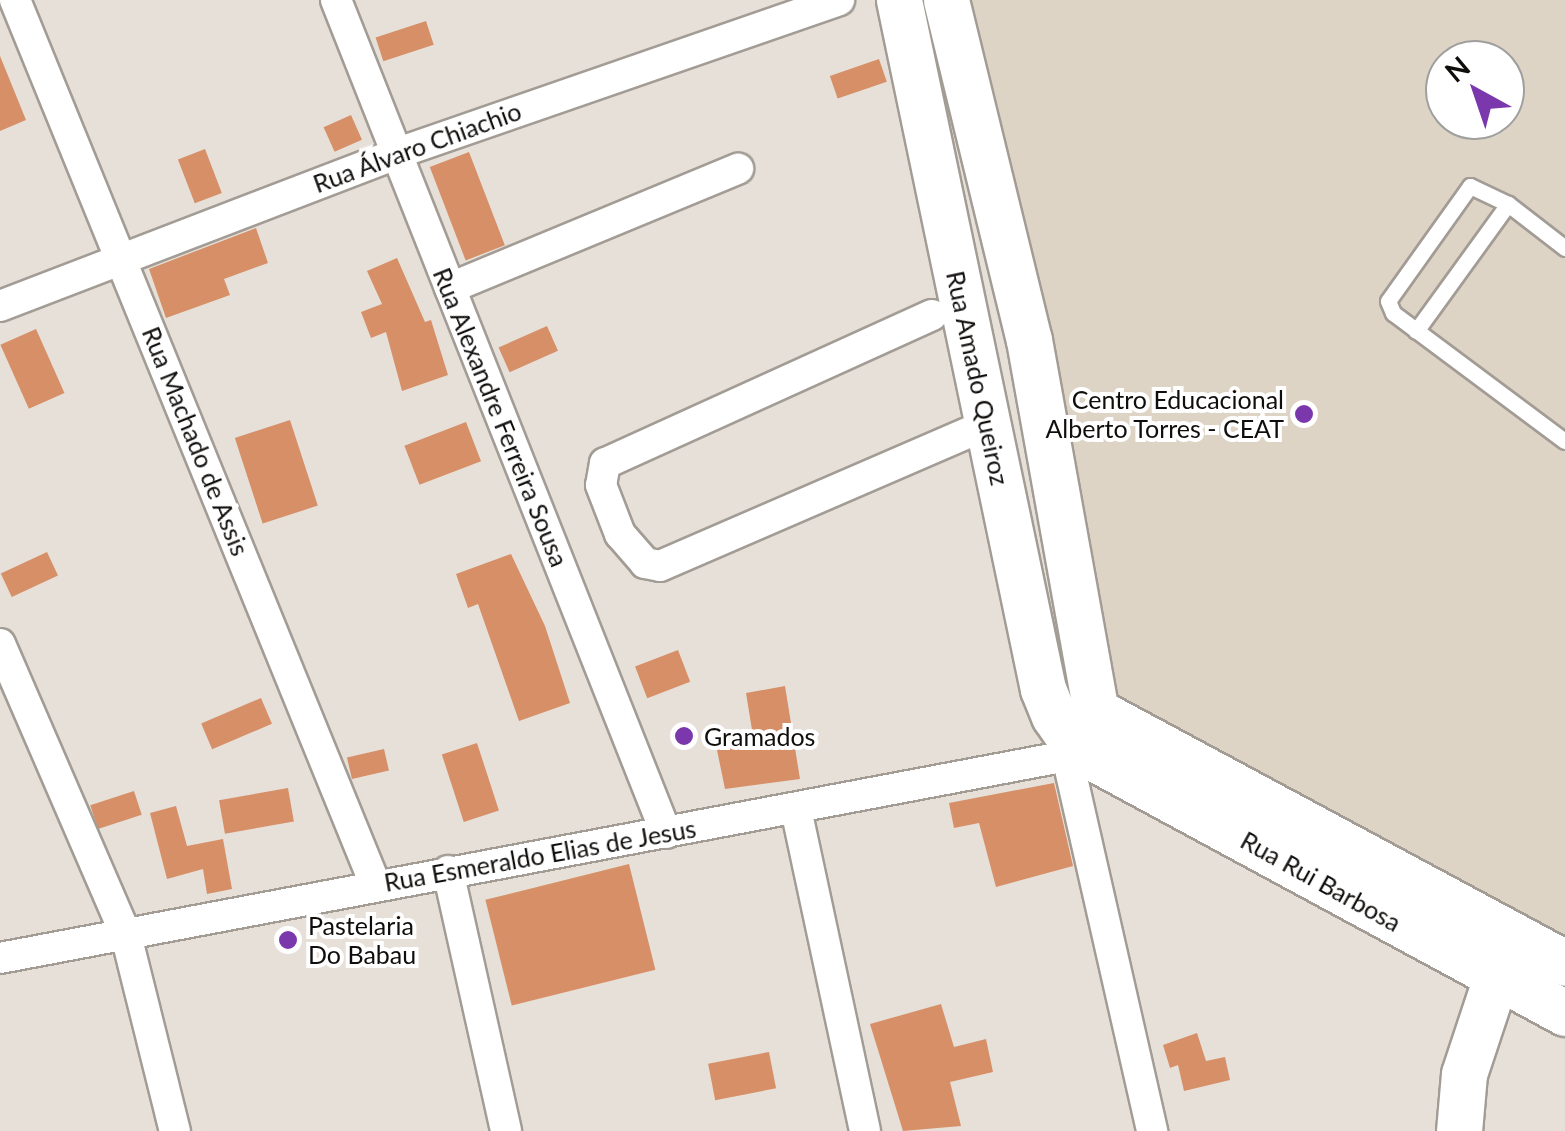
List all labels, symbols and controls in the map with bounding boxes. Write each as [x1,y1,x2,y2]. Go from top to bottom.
north arrow [1425,40,1525,140]
text: N [1438,49,1476,89]
street label: Rua Álvaro Chiachio [308,95,526,199]
street label: Rua Alexandre Ferreira Sousa [427,263,575,571]
street label: Rua Amado Queiroz [941,268,1015,488]
street label: Rua Machado de Assis [136,322,256,560]
place label: Centro Educacional Alberto Torres - CEAT [1045,385,1284,444]
marker: Centro Educacional Alberto Torres - CEAT [1293,403,1315,425]
place label: Gramados [704,721,815,751]
marker: Gramados [673,725,695,747]
street label: Rua Esmeraldo Elias de Jesus [381,813,699,897]
street label: Rua Rui Barbosa [1236,825,1406,937]
place label: Pastelaria Do Babau [308,911,416,970]
marker: Pastelaria Do Babau [277,929,299,951]

